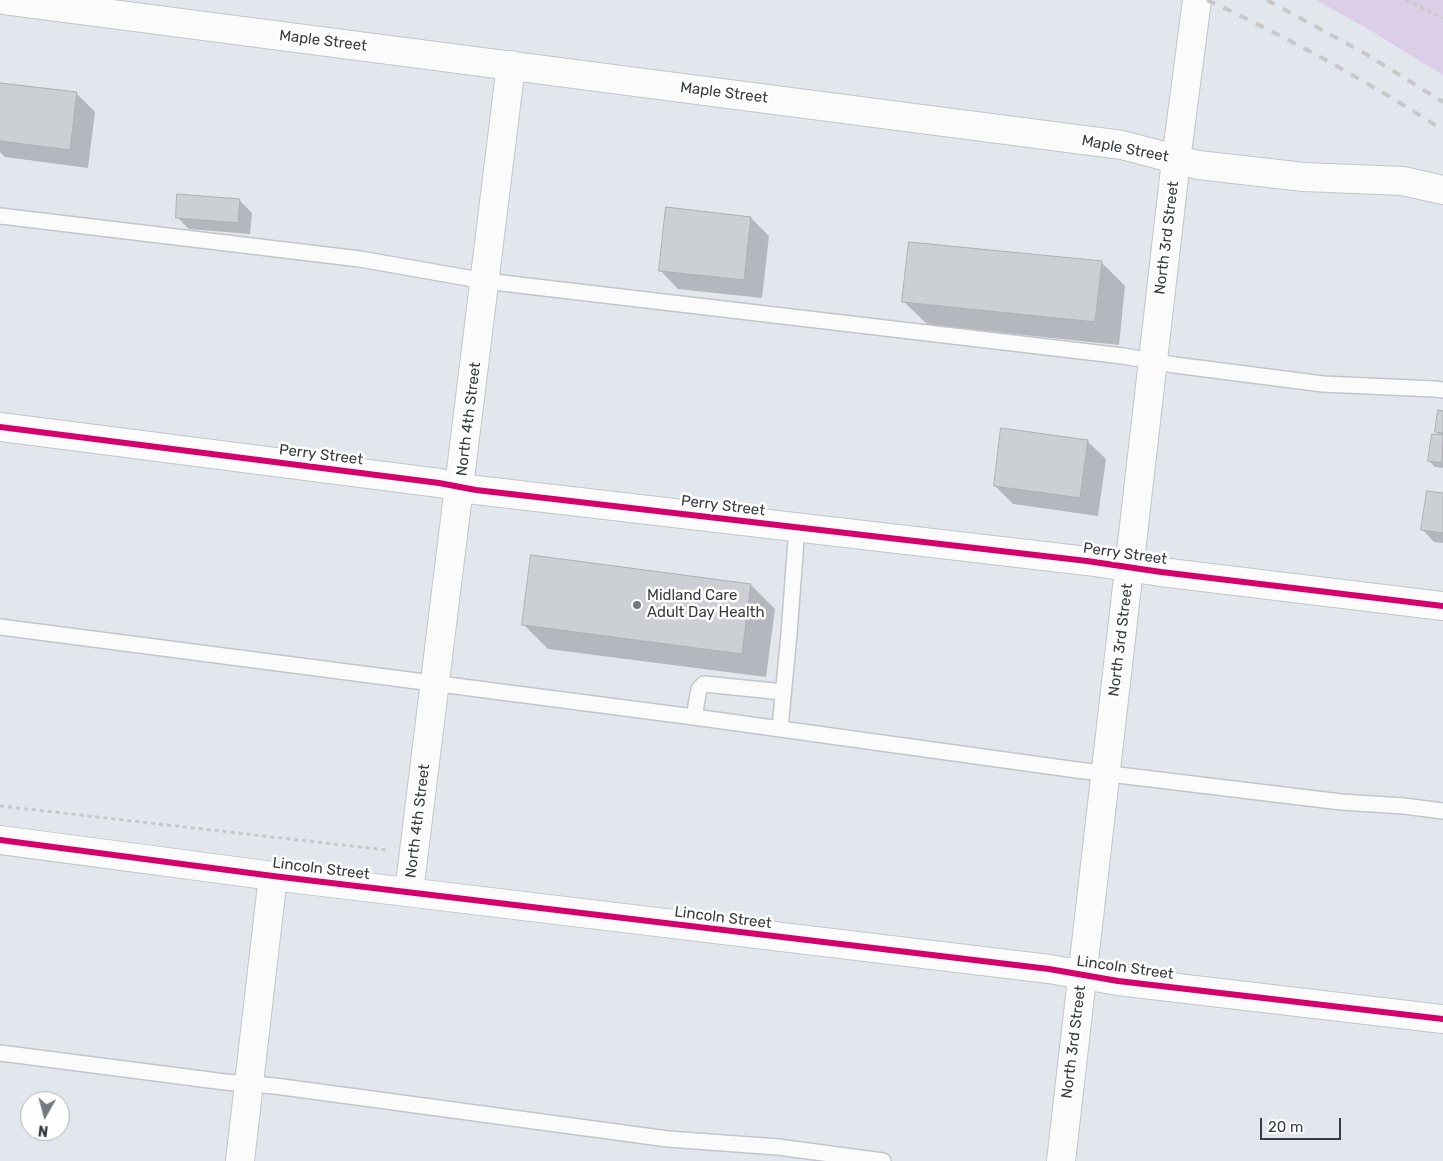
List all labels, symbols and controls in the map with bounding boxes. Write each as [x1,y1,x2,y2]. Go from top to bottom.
street label: Maple Street [278,27,368,55]
street label: Maple Street [679,79,769,107]
street label: Maple Street [1080,132,1170,166]
street label: North 3rd Street [1151,180,1183,296]
street label: North 4th Street [453,361,485,477]
street label: Perry Street [278,441,364,469]
street label: Perry Street [680,492,766,520]
street label: Perry Street [1082,539,1168,569]
street label: North 3rd Street [1105,582,1137,698]
place label: Midland Care Adult Day Health [647,587,765,622]
marker: Midland Care Adult Day Health [631,599,643,611]
street label: North 4th Street [402,763,434,879]
street label: Lincoln Street [271,854,371,884]
street label: Lincoln Street [673,903,773,933]
street label: Lincoln Street [1075,952,1175,984]
street label: North 3rd Street [1058,984,1090,1100]
north arrow [20,1091,70,1141]
scale bar [1263,1108,1344,1140]
text: 20 m [1268,1118,1303,1136]
text: N [37,1121,49,1139]

